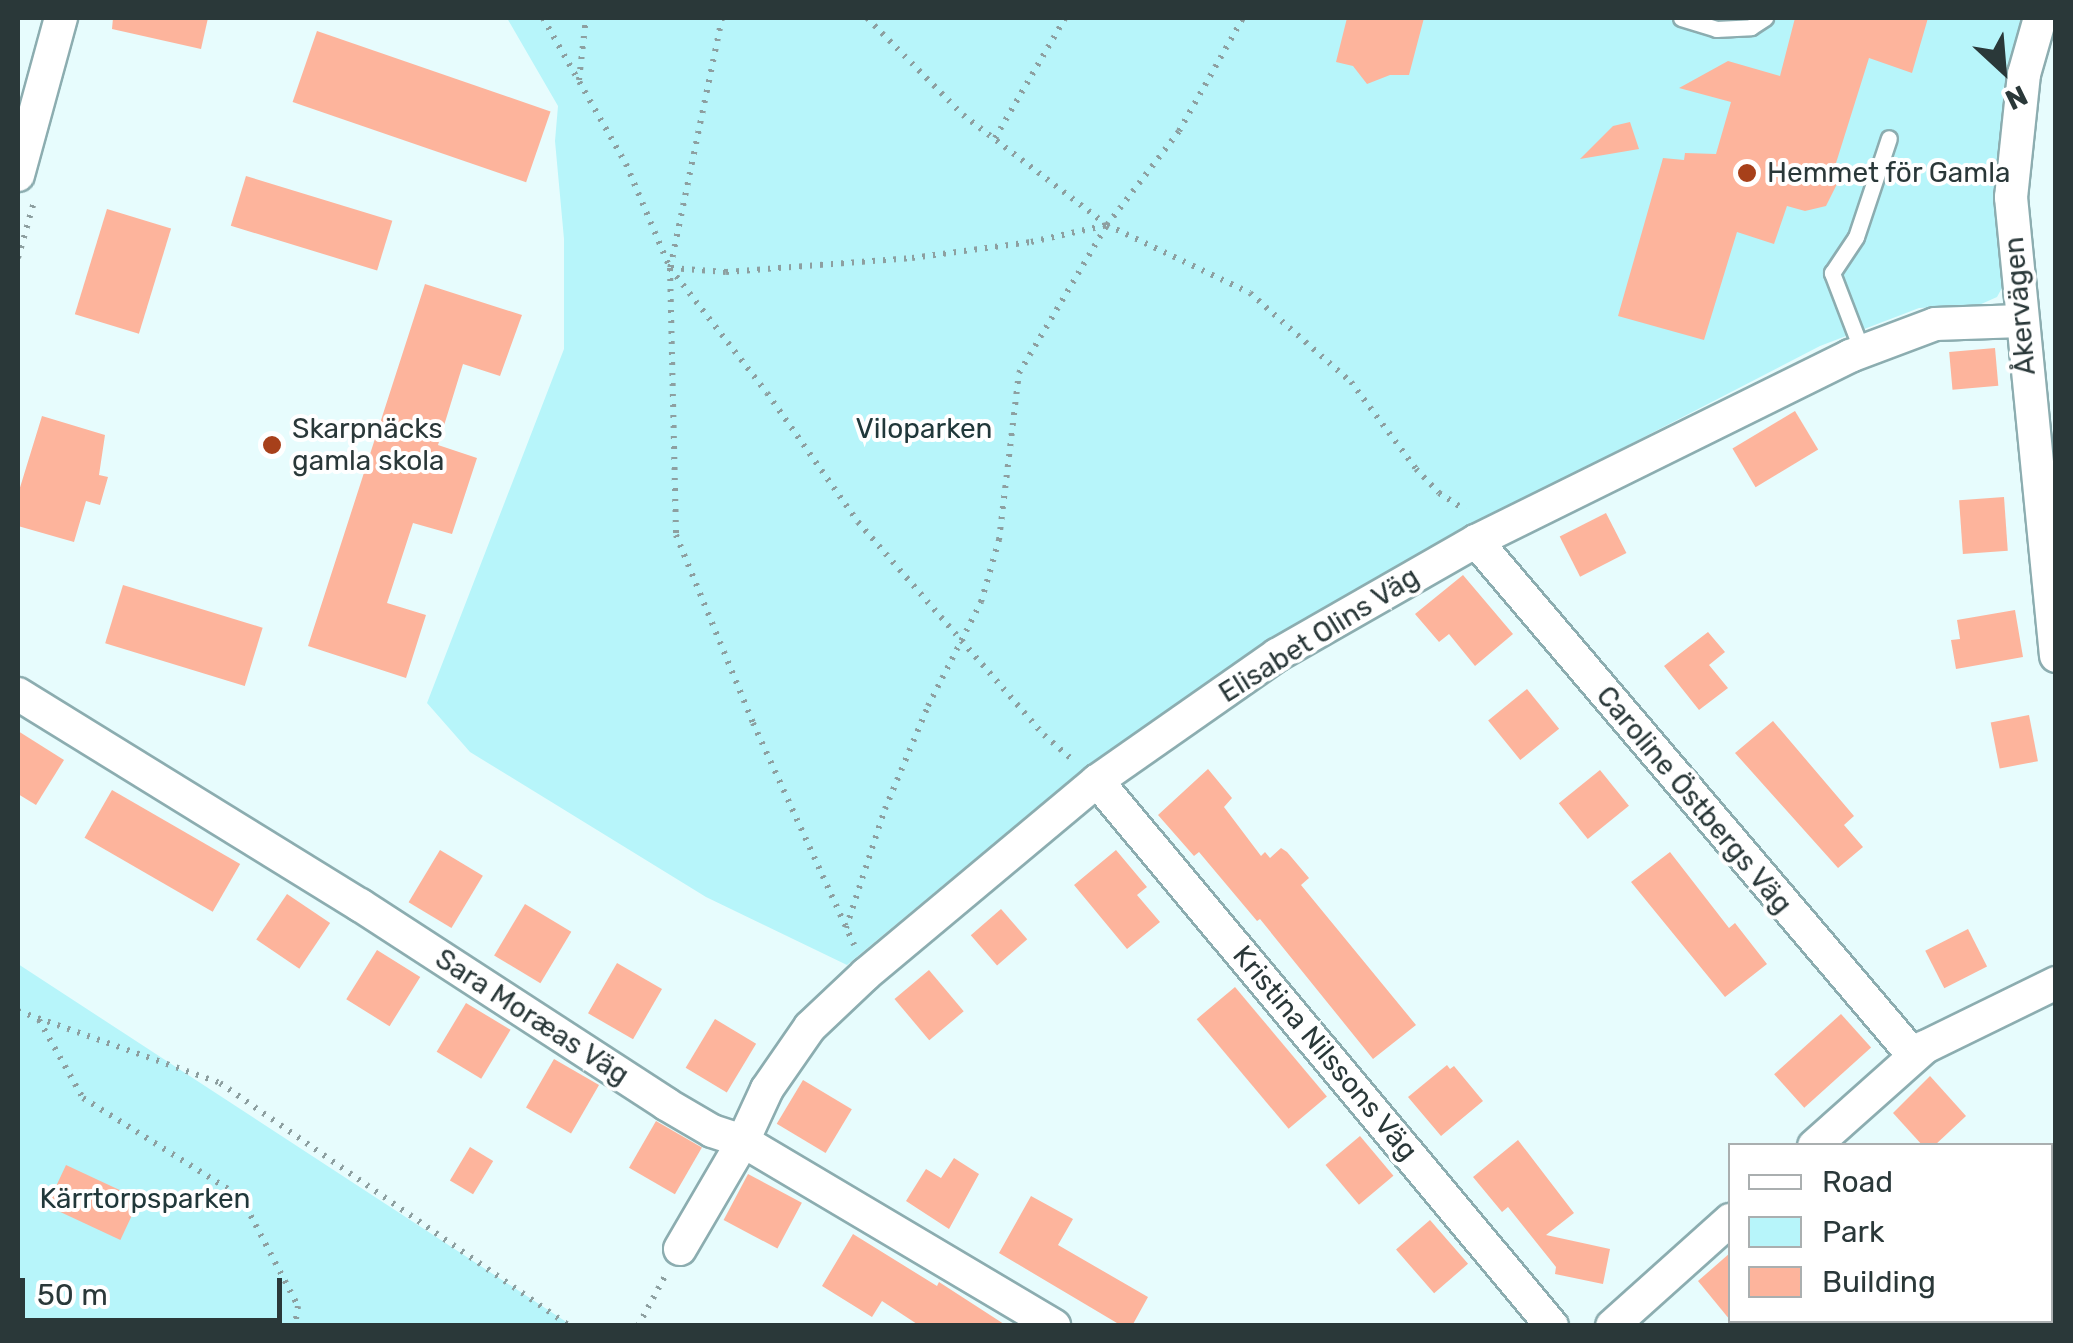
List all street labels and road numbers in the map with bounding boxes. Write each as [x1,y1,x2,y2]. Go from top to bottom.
street label: Åkervägen [1997,235,2043,377]
street label: Elisabet Olins Väg [1213,560,1425,710]
street label: Caroline Östbergs Väg [1589,679,1799,921]
street label: Kristina Nilssons Väg [1225,939,1425,1167]
street label: Sara Moræas Väg [429,942,635,1092]

